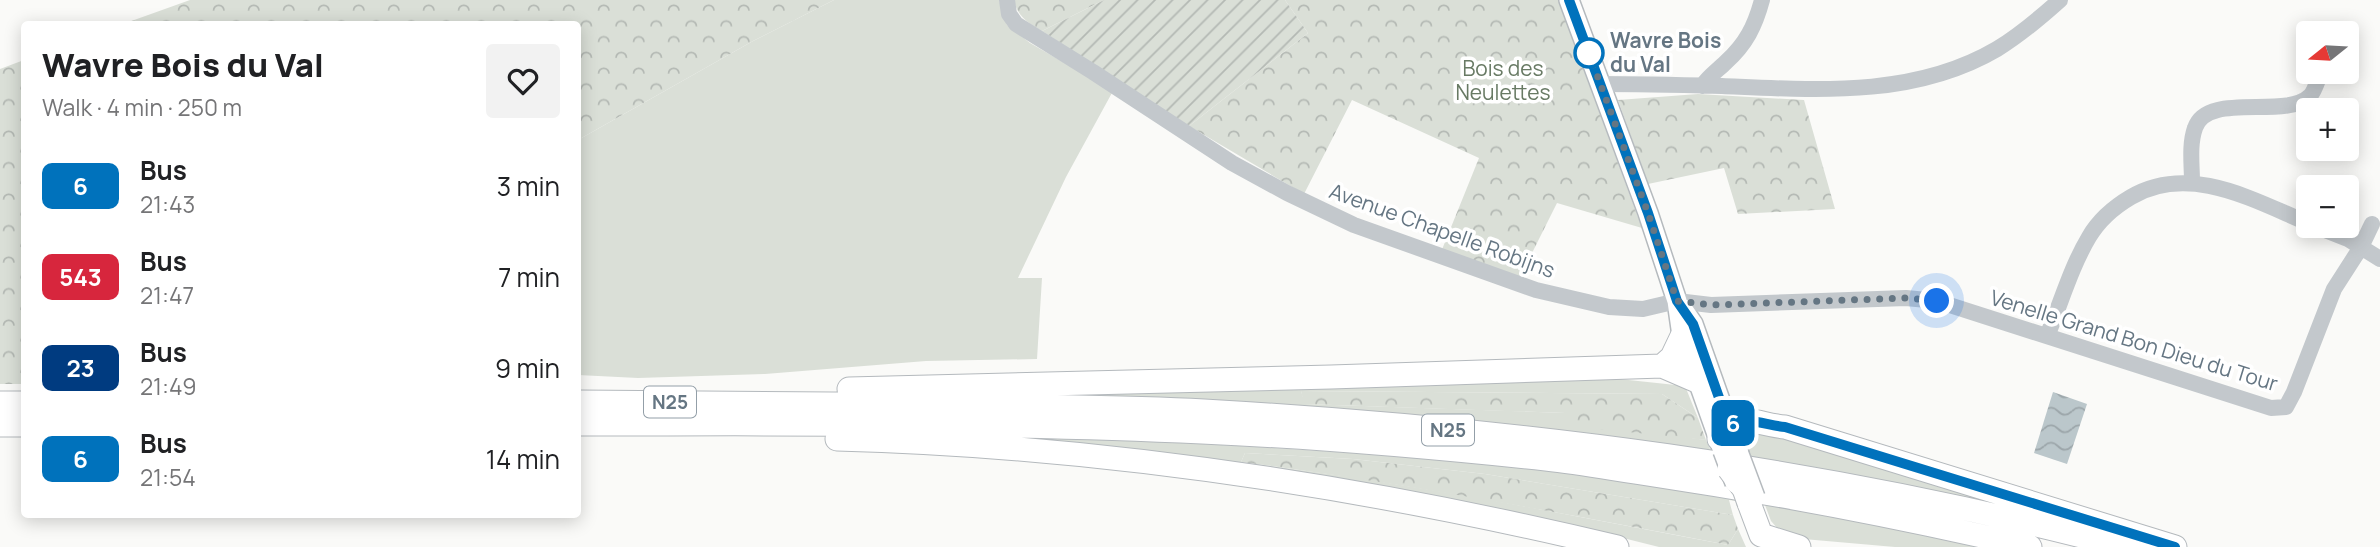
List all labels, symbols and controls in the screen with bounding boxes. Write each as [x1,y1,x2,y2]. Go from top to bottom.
north arrow [2296,21,2359,84]
map controls [2296,21,2359,238]
place label: Wavre Bois du Val [1610,26,1721,78]
marker: Wavre Bois du Val [1574,38,1604,68]
text: Wavre Bois du Val [42,42,324,87]
button: heart [486,44,560,118]
park label: Bois des Neulettes [1455,54,1551,106]
text: Walk · 4 min · 250 m [42,91,242,123]
button: + [2296,98,2359,161]
text: Bus [140,152,187,188]
text: 3 min [497,168,560,204]
text: 6 [73,169,88,202]
button: − [2296,175,2359,238]
street label: Avenue Chapelle Robijns [1326,176,1559,284]
text: 21:43 [140,188,195,220]
text: Bus [140,243,187,279]
text: 7 min [498,259,560,295]
text: 543 [59,260,102,293]
text: 21:47 [140,279,194,311]
your location [1919,283,1954,318]
street label: Venelle Grand Bon Dieu du Tour [1987,283,2282,397]
text: Bus [140,334,187,370]
text: 9 min [495,350,560,386]
text: 23 [66,351,95,384]
text: 21:49 [140,370,197,402]
road number: N25 [644,386,696,418]
line badge: 6 [1710,400,1756,446]
text: 6 [1726,406,1740,439]
road number: N25 [1422,414,1474,446]
text: Bus [140,425,187,461]
text: 14 min [486,441,560,477]
text: 6 [73,442,88,475]
text: 21:54 [140,461,196,493]

